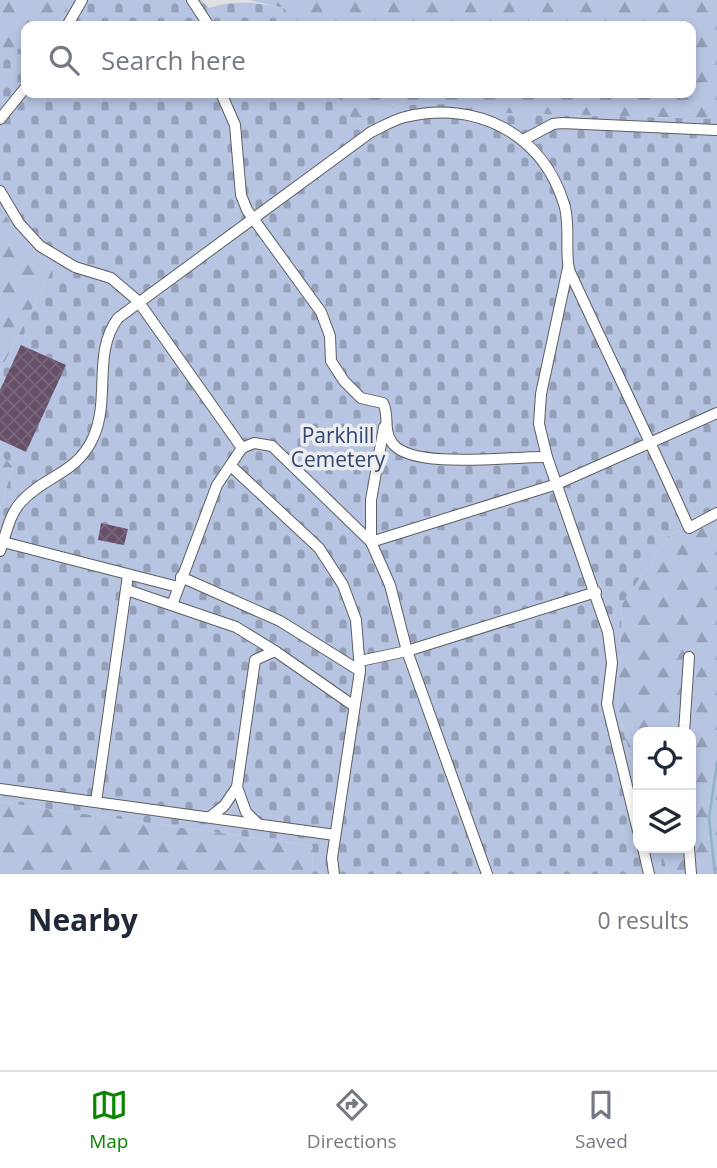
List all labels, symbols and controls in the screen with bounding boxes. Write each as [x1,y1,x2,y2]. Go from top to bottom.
search box [21,21,696,98]
icon: search [45,41,83,79]
text: Search here [101,42,246,78]
park label: Parkhill Cemetery [291,421,386,473]
map controls [633,727,696,853]
button: locate [633,727,696,790]
button: layers [633,790,696,853]
text: Nearby [28,899,138,940]
text: 0 results [598,904,689,936]
tab: Map [89,1086,128,1154]
tab: Directions [307,1086,397,1154]
tab: Saved [575,1086,628,1154]

